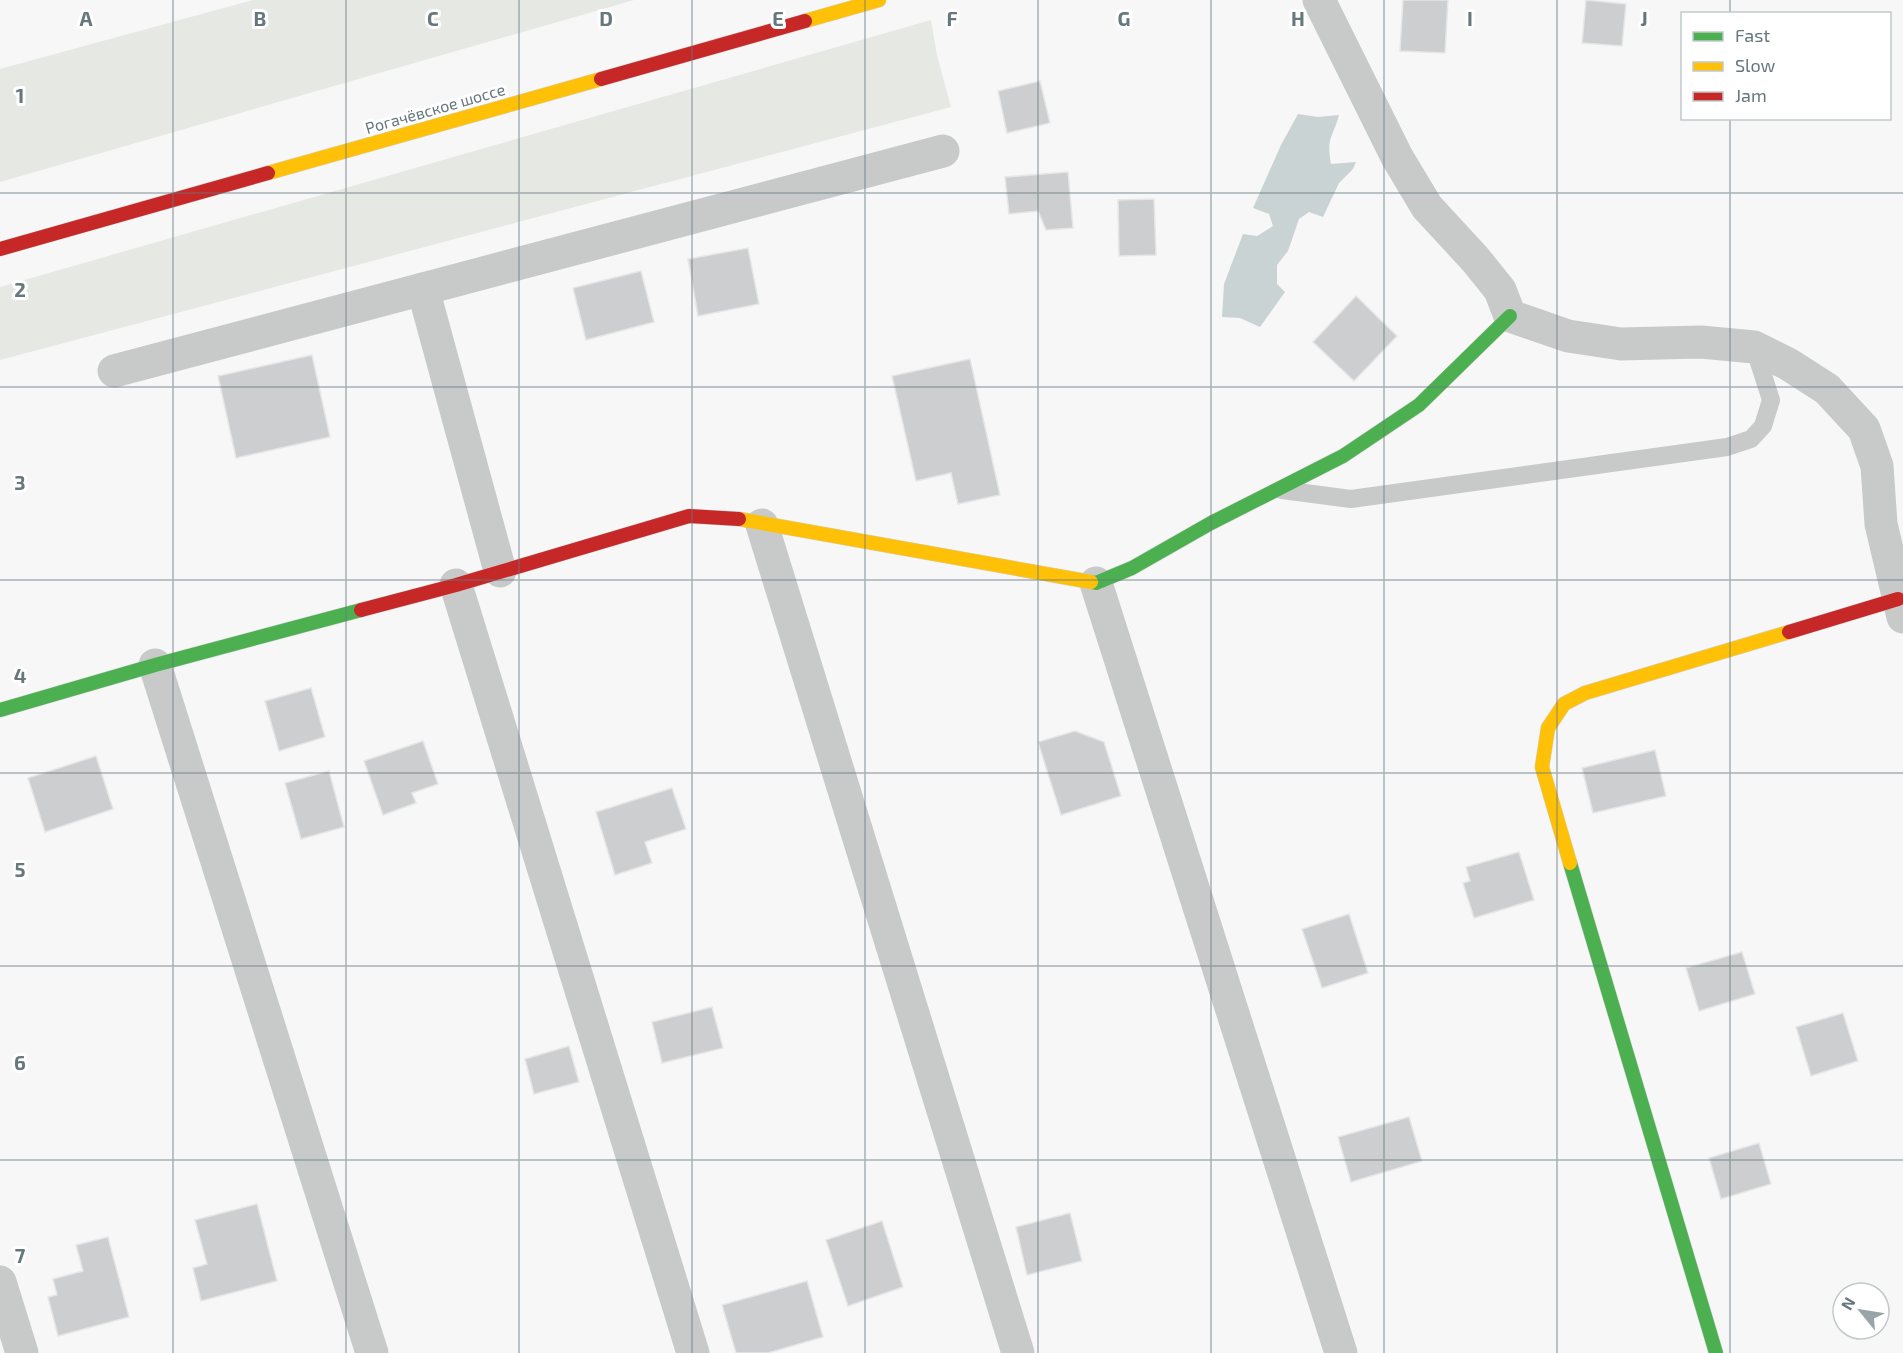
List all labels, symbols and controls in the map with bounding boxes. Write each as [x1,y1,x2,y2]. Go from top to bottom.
text: A [79,6,93,30]
text: B [254,6,266,30]
text: C [427,6,439,30]
text: D [599,6,613,30]
text: E [772,6,784,30]
text: F [946,6,958,30]
text: G [1118,6,1130,30]
text: H [1291,6,1305,30]
text: I [1467,6,1473,30]
text: J [1640,6,1648,30]
legend [1681,12,1891,120]
text: Fast [1735,24,1770,46]
text: Slow [1735,54,1776,76]
street label: Рогачёвское шоссе [363,79,507,137]
text: 1 [16,83,24,107]
text: Jam [1735,84,1767,106]
text: 2 [14,277,26,301]
text: 3 [14,470,26,494]
text: 4 [14,663,27,687]
text: 5 [14,857,26,881]
text: 6 [14,1050,26,1074]
text: 7 [15,1243,26,1267]
north arrow [1831,1281,1891,1341]
text: N [1836,1293,1859,1313]

